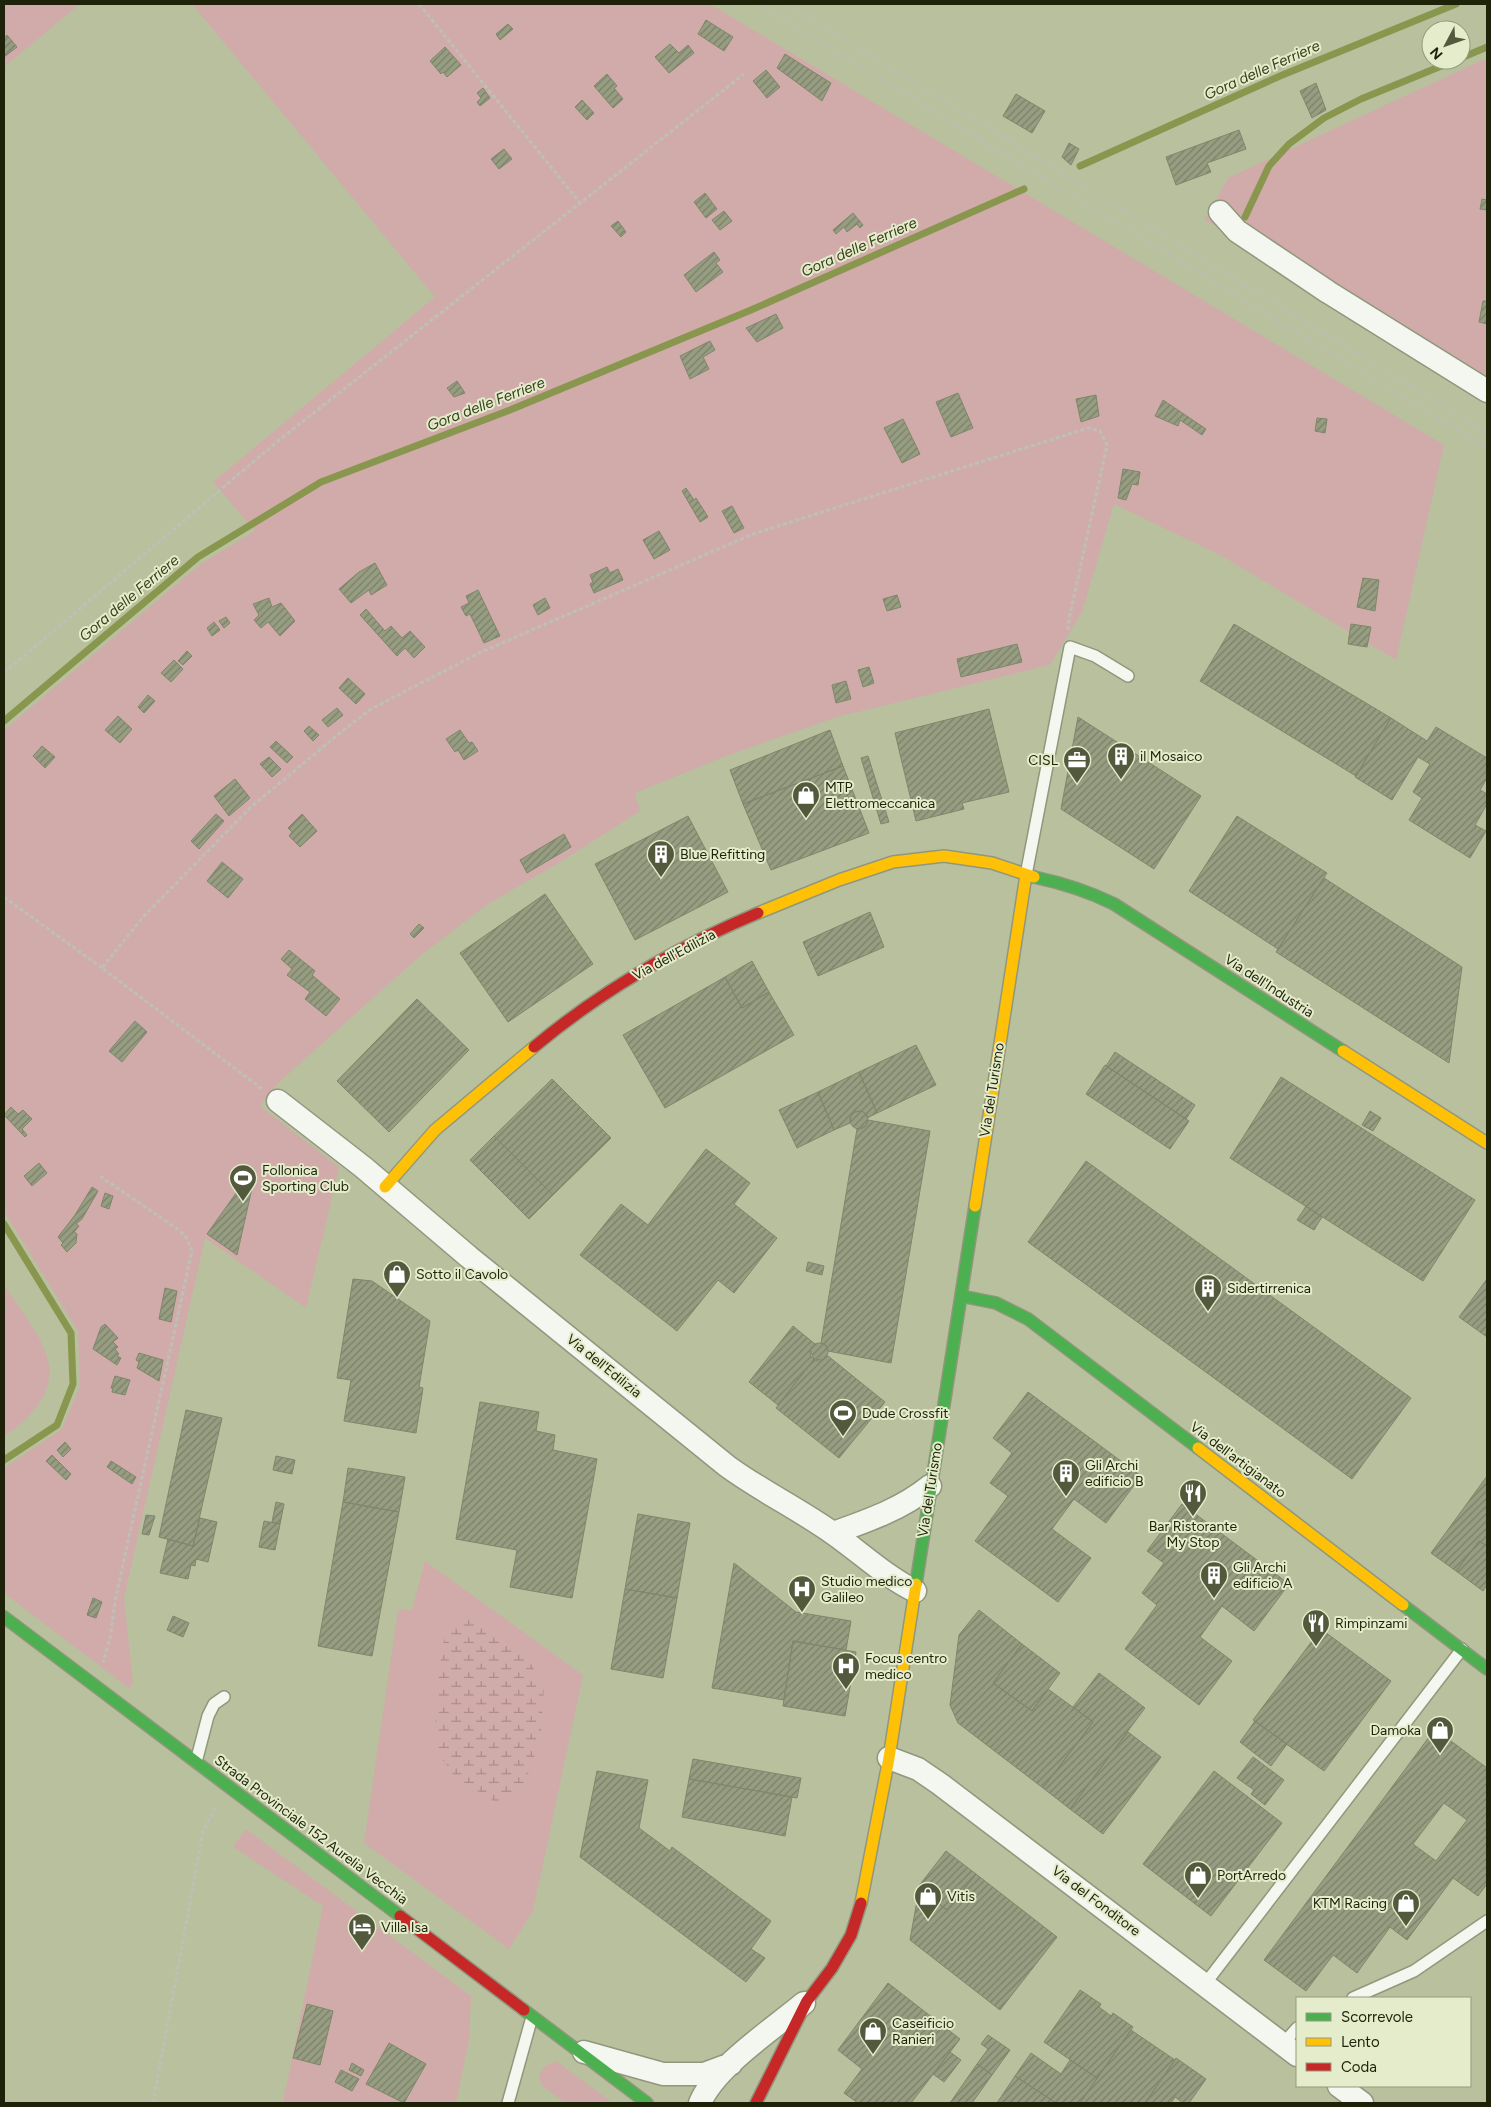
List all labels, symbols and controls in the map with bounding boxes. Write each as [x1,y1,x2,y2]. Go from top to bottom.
north arrow [1421,20,1471,70]
water label: Gora delle Ferriere [1201,36,1323,104]
text: N [1427,44,1447,63]
water label: Gora delle Ferriere [798,213,920,281]
water label: Gora delle Ferriere [425,373,547,435]
water label: Gora delle Ferriere [75,551,183,645]
building icon: il Mosaico [1106,741,1136,780]
office icon: CISL [1062,745,1092,784]
place label: il Mosaico [1140,748,1202,765]
place label: CISL [1028,752,1059,769]
place label: MTP Elettromeccanica [825,779,935,812]
shop icon: MTP Elettromeccanica [791,780,821,819]
building icon: Blue Refitting [646,839,676,878]
place label: Blue Refitting [680,846,765,863]
street label: Via dell'Edilizia [630,926,718,984]
street label: Via dell'Industria [1221,951,1317,1021]
street label: Via del Turismo [976,1042,1008,1138]
place label: Follonica Sporting Club [262,1162,349,1195]
sports icon: Follonica Sporting Club [228,1163,258,1202]
shop icon: Sotto il Cavolo [382,1259,412,1298]
place label: Sotto il Cavolo [416,1266,508,1283]
building icon: Sidertirrenica [1193,1273,1223,1312]
place label: Sidertirrenica [1227,1280,1311,1297]
street label: Via dell'Edilizia [563,1331,645,1401]
sports icon: Dude Crossfit [828,1398,858,1437]
place label: Dude Crossfit [862,1405,948,1422]
street label: Via dell'artigianato [1187,1418,1289,1502]
street label: Via del Turismo [914,1442,946,1538]
place label: Gli Archi edificio B [1085,1457,1143,1490]
building icon: Gli Archi edificio B [1051,1458,1081,1497]
restaurant icon: Bar Ristorante My Stop [1178,1478,1208,1517]
place label: Bar Ristorante My Stop [1149,1518,1238,1551]
place label: Gli Archi edificio A [1233,1559,1293,1592]
building icon: Gli Archi edificio A [1199,1560,1229,1599]
place label: Studio medico Galileo [821,1573,912,1606]
hospital icon: Studio medico Galileo [787,1574,817,1613]
restaurant icon: Rimpinzami [1301,1608,1331,1647]
place label: Rimpinzami [1335,1615,1407,1632]
place label: Focus centro medico [865,1650,947,1683]
hospital icon: Focus centro medico [831,1651,861,1690]
shop icon: Damoka [1425,1715,1455,1754]
place label: Damoka [1370,1722,1421,1739]
street label: Strada Provinciale 152 Aurelia Vecchia [211,1752,411,1908]
shop icon: PortArredo [1183,1860,1213,1899]
street label: Via del Fonditore [1048,1862,1144,1940]
place label: PortArredo [1217,1867,1286,1884]
shop icon: Vitis [913,1881,943,1920]
place label: Vitis [947,1888,975,1905]
shop icon: KTM Racing [1391,1888,1421,1927]
place label: KTM Racing [1313,1895,1387,1912]
hotel icon: Villa Isa [347,1912,377,1951]
place label: Villa Isa [381,1919,428,1936]
legend [1296,1997,1471,2087]
text: Scorrevole [1341,2008,1413,2026]
place label: Caseificio Ranieri [892,2015,954,2048]
shop icon: Caseificio Ranieri [858,2016,888,2055]
text: Lento [1341,2033,1380,2051]
text: Coda [1341,2058,1377,2076]

